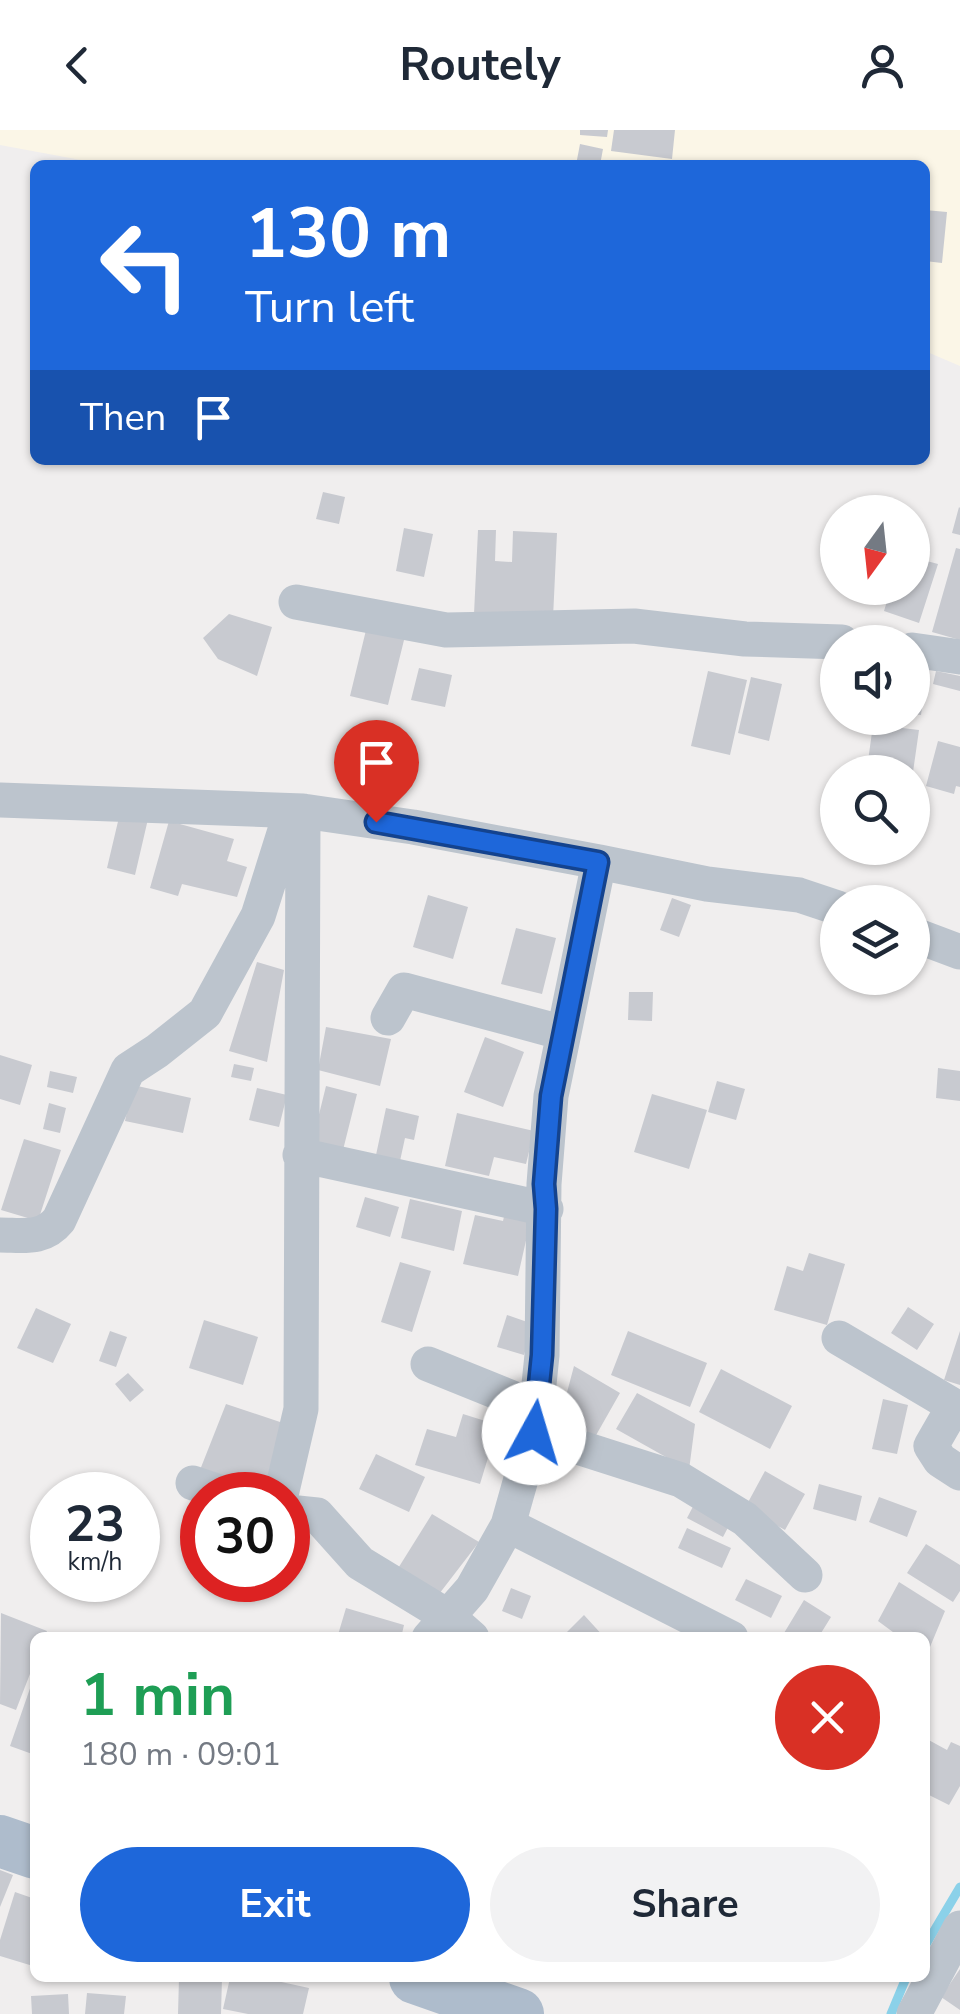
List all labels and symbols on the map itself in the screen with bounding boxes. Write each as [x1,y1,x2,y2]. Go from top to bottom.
north arrow [820,495,930,605]
pin [334,720,419,823]
position arrow [482,1381,586,1485]
speed limit sign: 30 [180,1472,310,1602]

